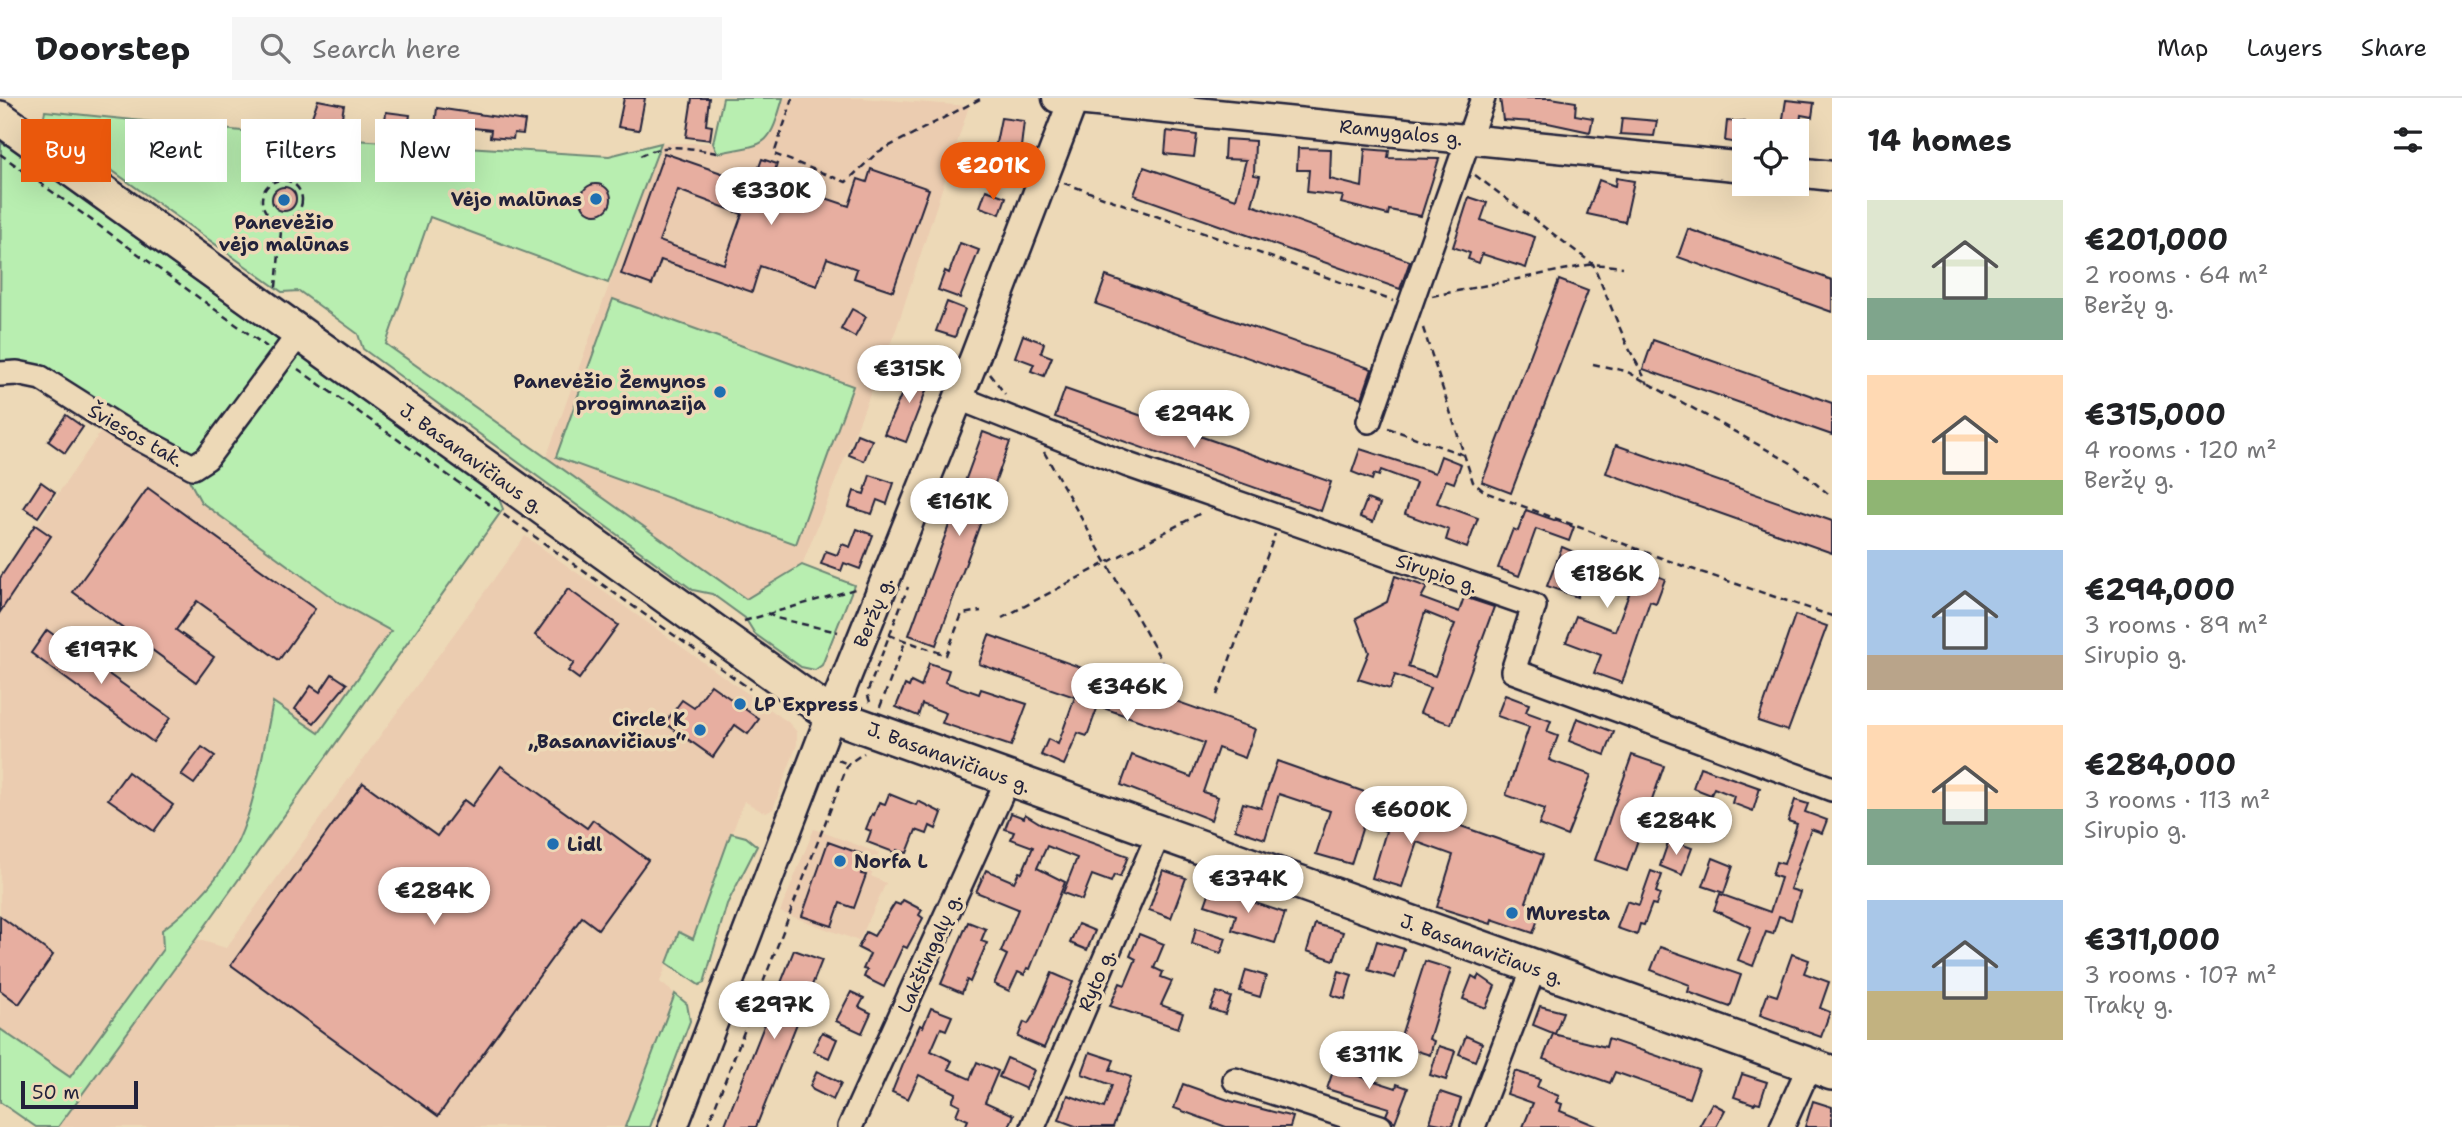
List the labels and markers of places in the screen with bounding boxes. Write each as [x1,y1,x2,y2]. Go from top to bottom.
pin: €201K [944,142,1042,202]
pin: €330K [722,167,820,227]
place label: Vėjo malūnas [451,187,582,212]
marker: Vėjo malūnas [588,191,604,207]
marker: Panevėžio vėjo malūnas [276,192,292,208]
place label: Panevėžio vėjo malūnas [219,210,349,257]
pin: €315K [860,345,958,405]
place label: Panevėžio Žemynos progimnazija [513,369,706,416]
marker: Panevėžio Žemynos progimnazija [712,384,728,400]
pin: €294K [1145,390,1243,450]
pin: €161K [910,478,1008,538]
pin: €186K [1558,550,1656,610]
pin: €197K [52,626,150,686]
pin: €346K [1078,664,1176,723]
place label: LP Express [754,692,858,717]
marker: LP Express [732,696,748,712]
place label: Circle K „Basanavičiaus“ [528,707,687,754]
marker: Circle K „Basanavičiaus“ [692,722,708,738]
pin: €600K [1362,786,1460,846]
pin: €284K [1627,798,1725,857]
place label: Lidl [567,832,603,857]
marker: Lidl [545,836,561,852]
place label: Norfa L [854,849,928,874]
marker: Norfa L [832,853,848,869]
pin: €374K [1199,856,1297,915]
pin: €284K [385,868,483,927]
place label: Muresta [1526,901,1610,926]
marker: Muresta [1504,905,1520,921]
pin: €297K [725,982,823,1041]
pin: €311K [1320,1032,1418,1091]

